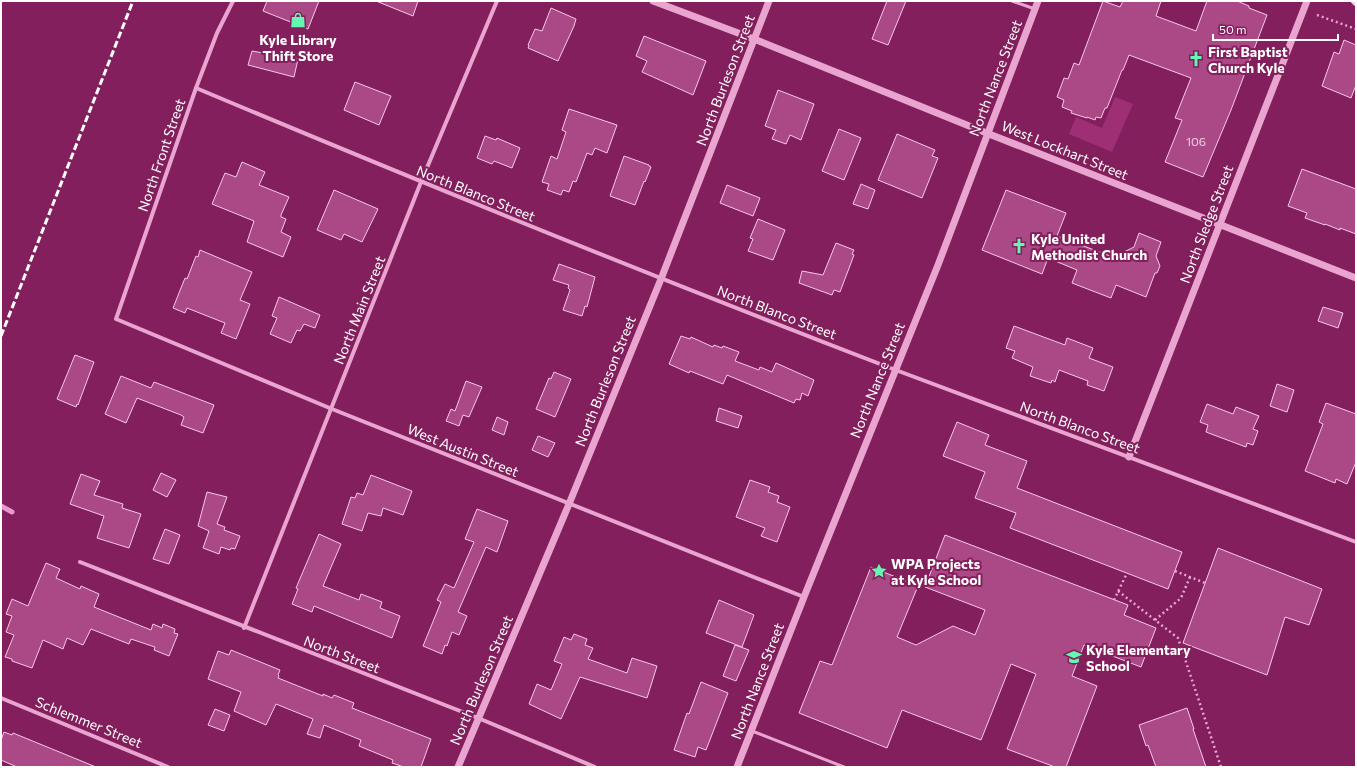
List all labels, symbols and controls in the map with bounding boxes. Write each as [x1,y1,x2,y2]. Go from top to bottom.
shop icon: Kyle Library Thift Store [289,11,307,29]
street label: North Burleson Street [692,12,758,148]
scale bar [1213,16,1338,42]
street label: North Nance Street [965,17,1025,139]
text: 50 m [1219,22,1247,36]
place label: Kyle Library Thift Store [259,31,337,64]
place label: First Baptist Church Kyle [1208,43,1288,76]
church icon: First Baptist Church Kyle [1187,50,1205,68]
street label: North Front Street [134,96,188,214]
street label: West Lockhart Street [999,117,1131,183]
house number: 106 [1186,134,1206,148]
street label: North Blanco Street [414,161,538,225]
street label: North Sledge Street [1176,162,1236,286]
place label: Kyle United Methodist Church [1031,230,1147,263]
church icon: Kyle United Methodist Church [1010,237,1028,255]
street label: North Main Street [330,253,389,367]
street label: North Blanco Street [715,281,839,343]
street label: North Burleson Street [571,313,639,449]
street label: North Nance Street [846,319,908,440]
street label: North Blanco Street [1018,397,1143,457]
street label: West Austin Street [405,420,521,480]
place label: WPA Projects at Kyle School [891,555,981,588]
place icon: WPA Projects at Kyle School [870,562,888,580]
street label: North Burleson Street [446,612,516,747]
street label: North Nance Street [727,620,787,742]
street label: North Street [301,632,383,676]
place label: Kyle Elementary School [1086,641,1191,674]
school or university icon: Kyle Elementary School [1065,648,1083,666]
street label: Schlemmer Street [33,693,145,751]

